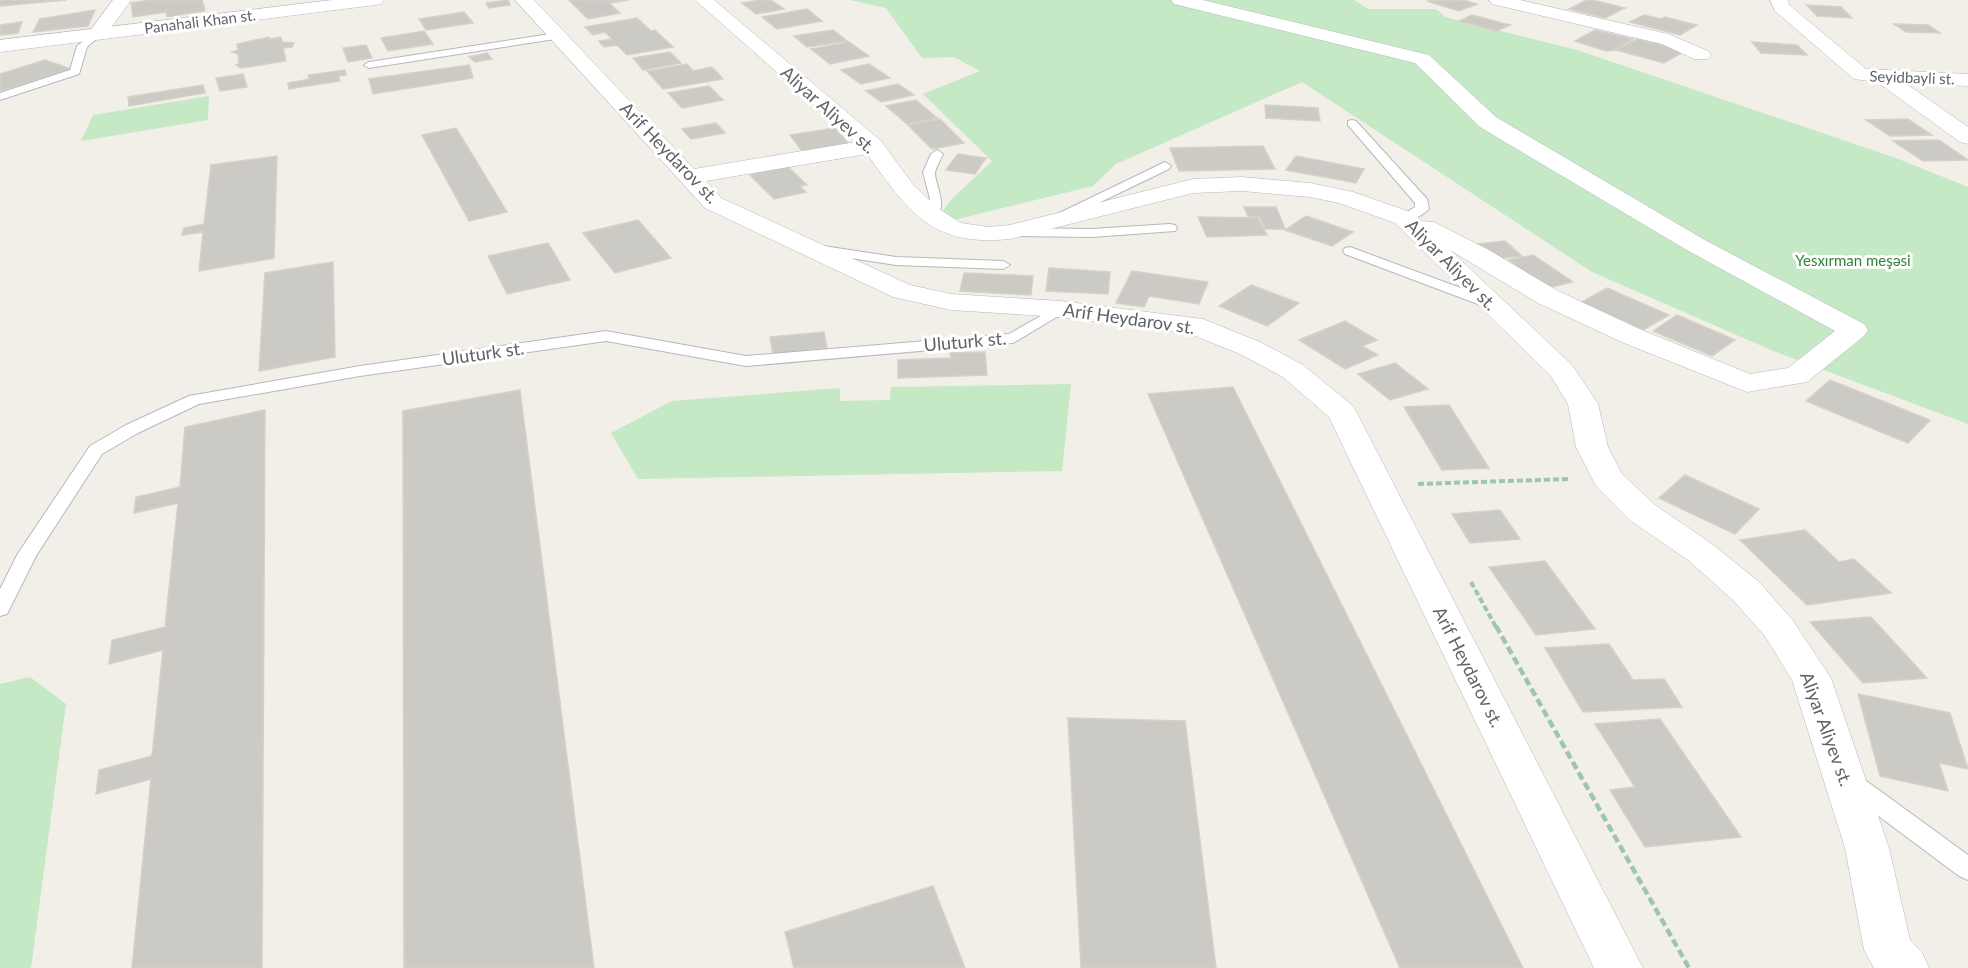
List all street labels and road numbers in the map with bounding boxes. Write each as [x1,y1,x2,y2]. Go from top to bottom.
street label: Panahali Khan st. [143,5,257,37]
street label: Aliyar Aliyev st. [777,61,881,158]
street label: Seyidbayli st. [1869,67,1955,87]
street label: Arif Heydarov st. [616,97,724,208]
street label: Aliyar Aliyev st. [1402,214,1502,314]
street label: Arif Heydarov st. [1062,298,1196,338]
street label: Uluturk st. [923,326,1007,356]
street label: Uluturk st. [440,336,525,370]
street label: Arif Heydarov st. [1429,603,1509,731]
street label: Aliyar Aliyev st. [1796,669,1858,789]

